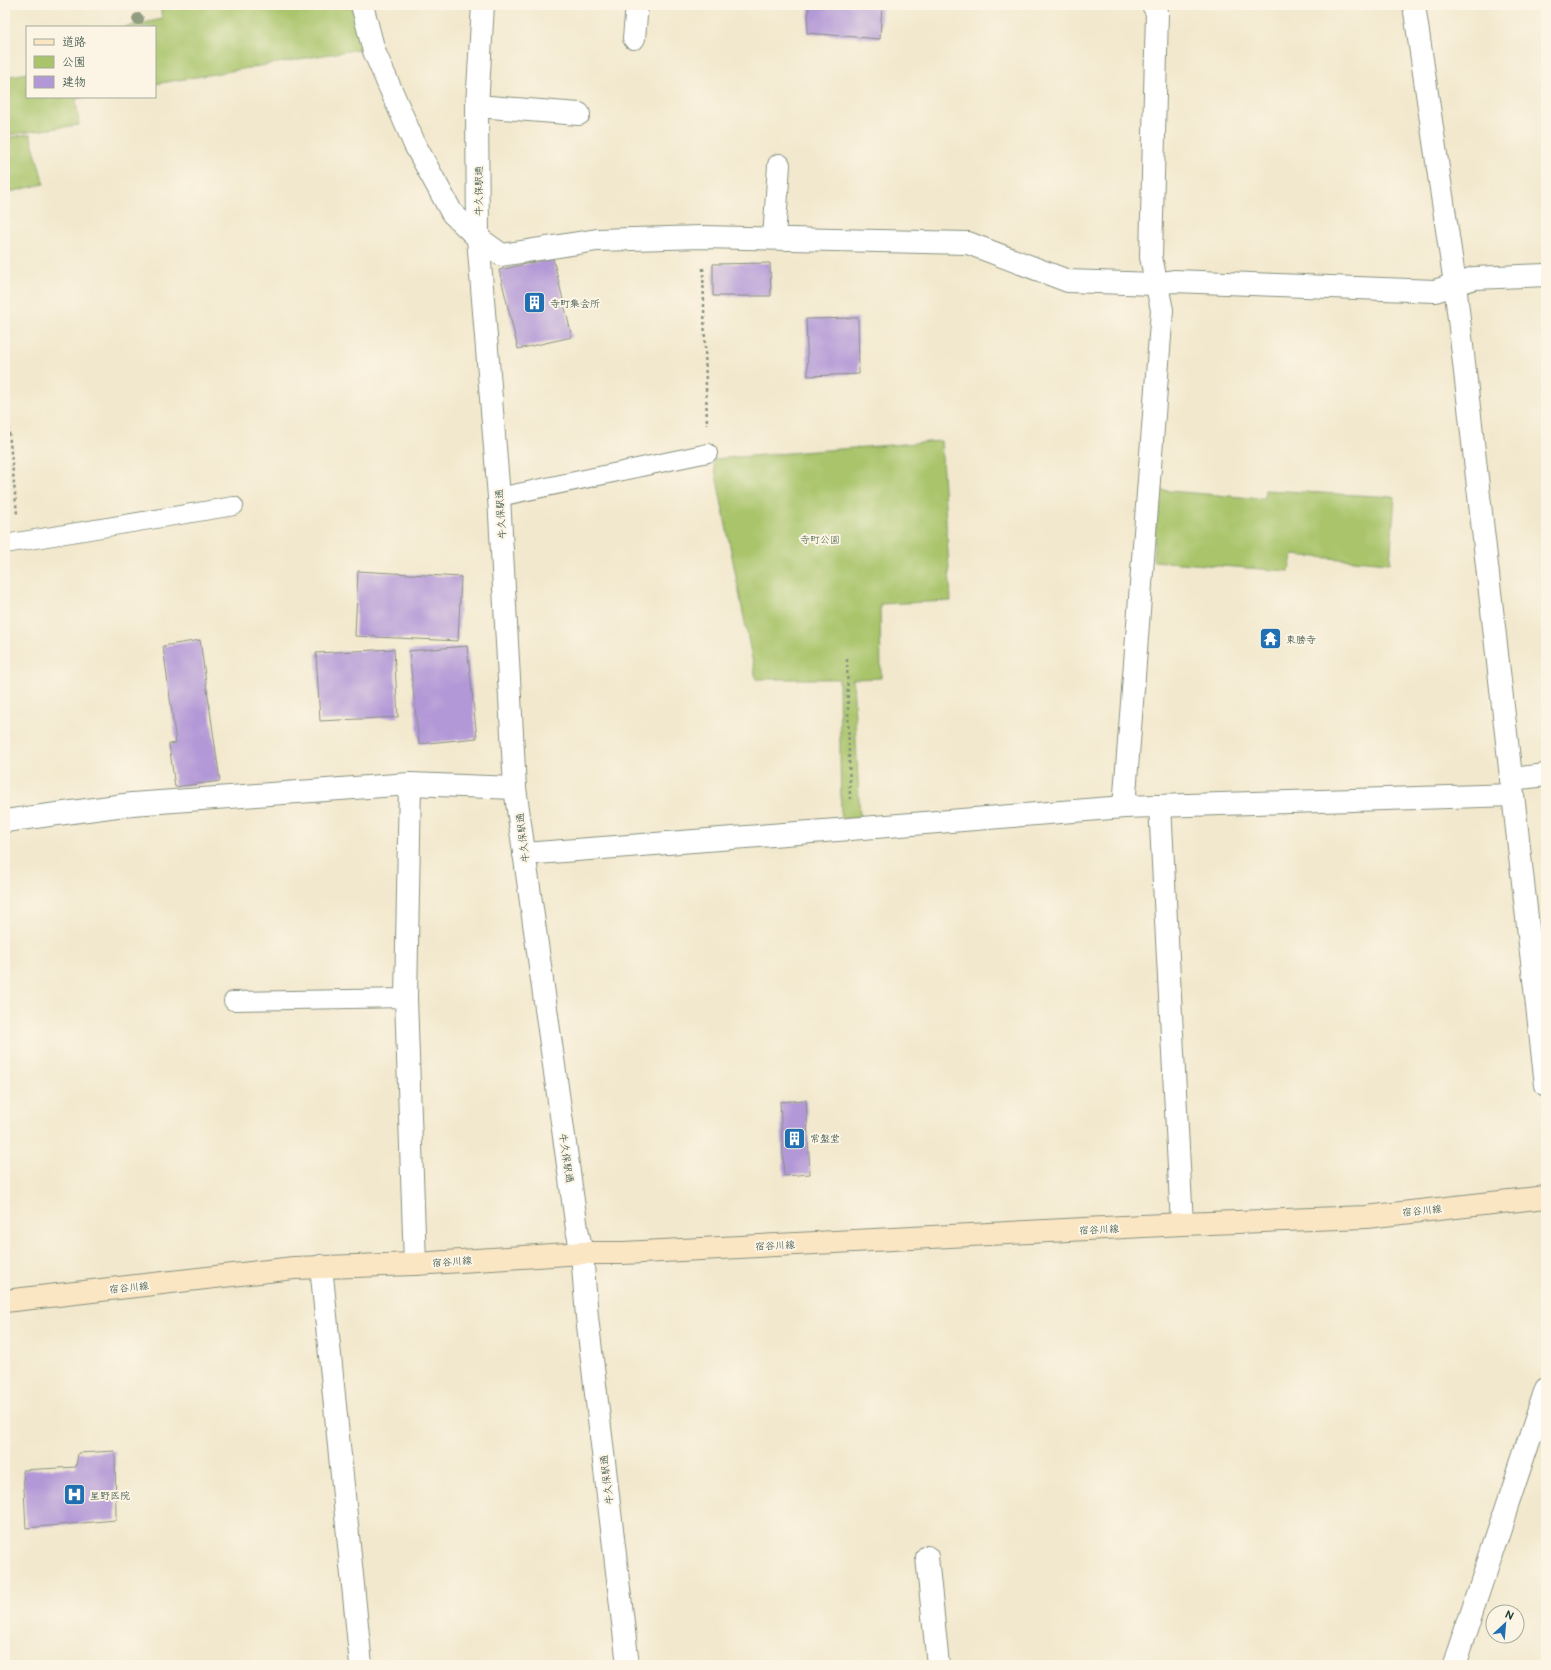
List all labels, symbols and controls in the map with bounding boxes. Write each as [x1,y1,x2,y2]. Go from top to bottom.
legend [26,26,156,98]
text: 道路 [62,35,86,50]
text: 公園 [62,55,86,70]
text: 建物 [62,75,86,90]
street label: 牛久保駅通 [473,166,485,216]
building icon: 寺町集会所 [522,290,548,316]
place label: 寺町集会所 [550,298,600,310]
street label: 牛久保駅通 [493,489,509,539]
park label: 寺町公園 [800,534,840,546]
temple icon: 東勝寺 [1258,626,1284,652]
place label: 東勝寺 [1286,634,1316,646]
street label: 牛久保駅通 [514,812,532,863]
building icon: 常盤堂 [782,1125,808,1151]
street label: 牛久保駅通 [557,1133,575,1184]
place label: 常盤堂 [810,1133,840,1145]
street label: 宿谷川線 [1402,1203,1443,1219]
street label: 宿谷川線 [1079,1223,1119,1237]
street label: 宿谷川線 [755,1239,795,1253]
street label: 宿谷川線 [432,1255,472,1269]
street label: 宿谷川線 [109,1280,150,1296]
street label: 牛久保駅通 [598,1454,616,1505]
hospital icon: 星野医院 [61,1482,87,1508]
place label: 星野医院 [90,1490,130,1502]
north arrow [1485,1604,1525,1644]
text: N [1503,1608,1516,1623]

